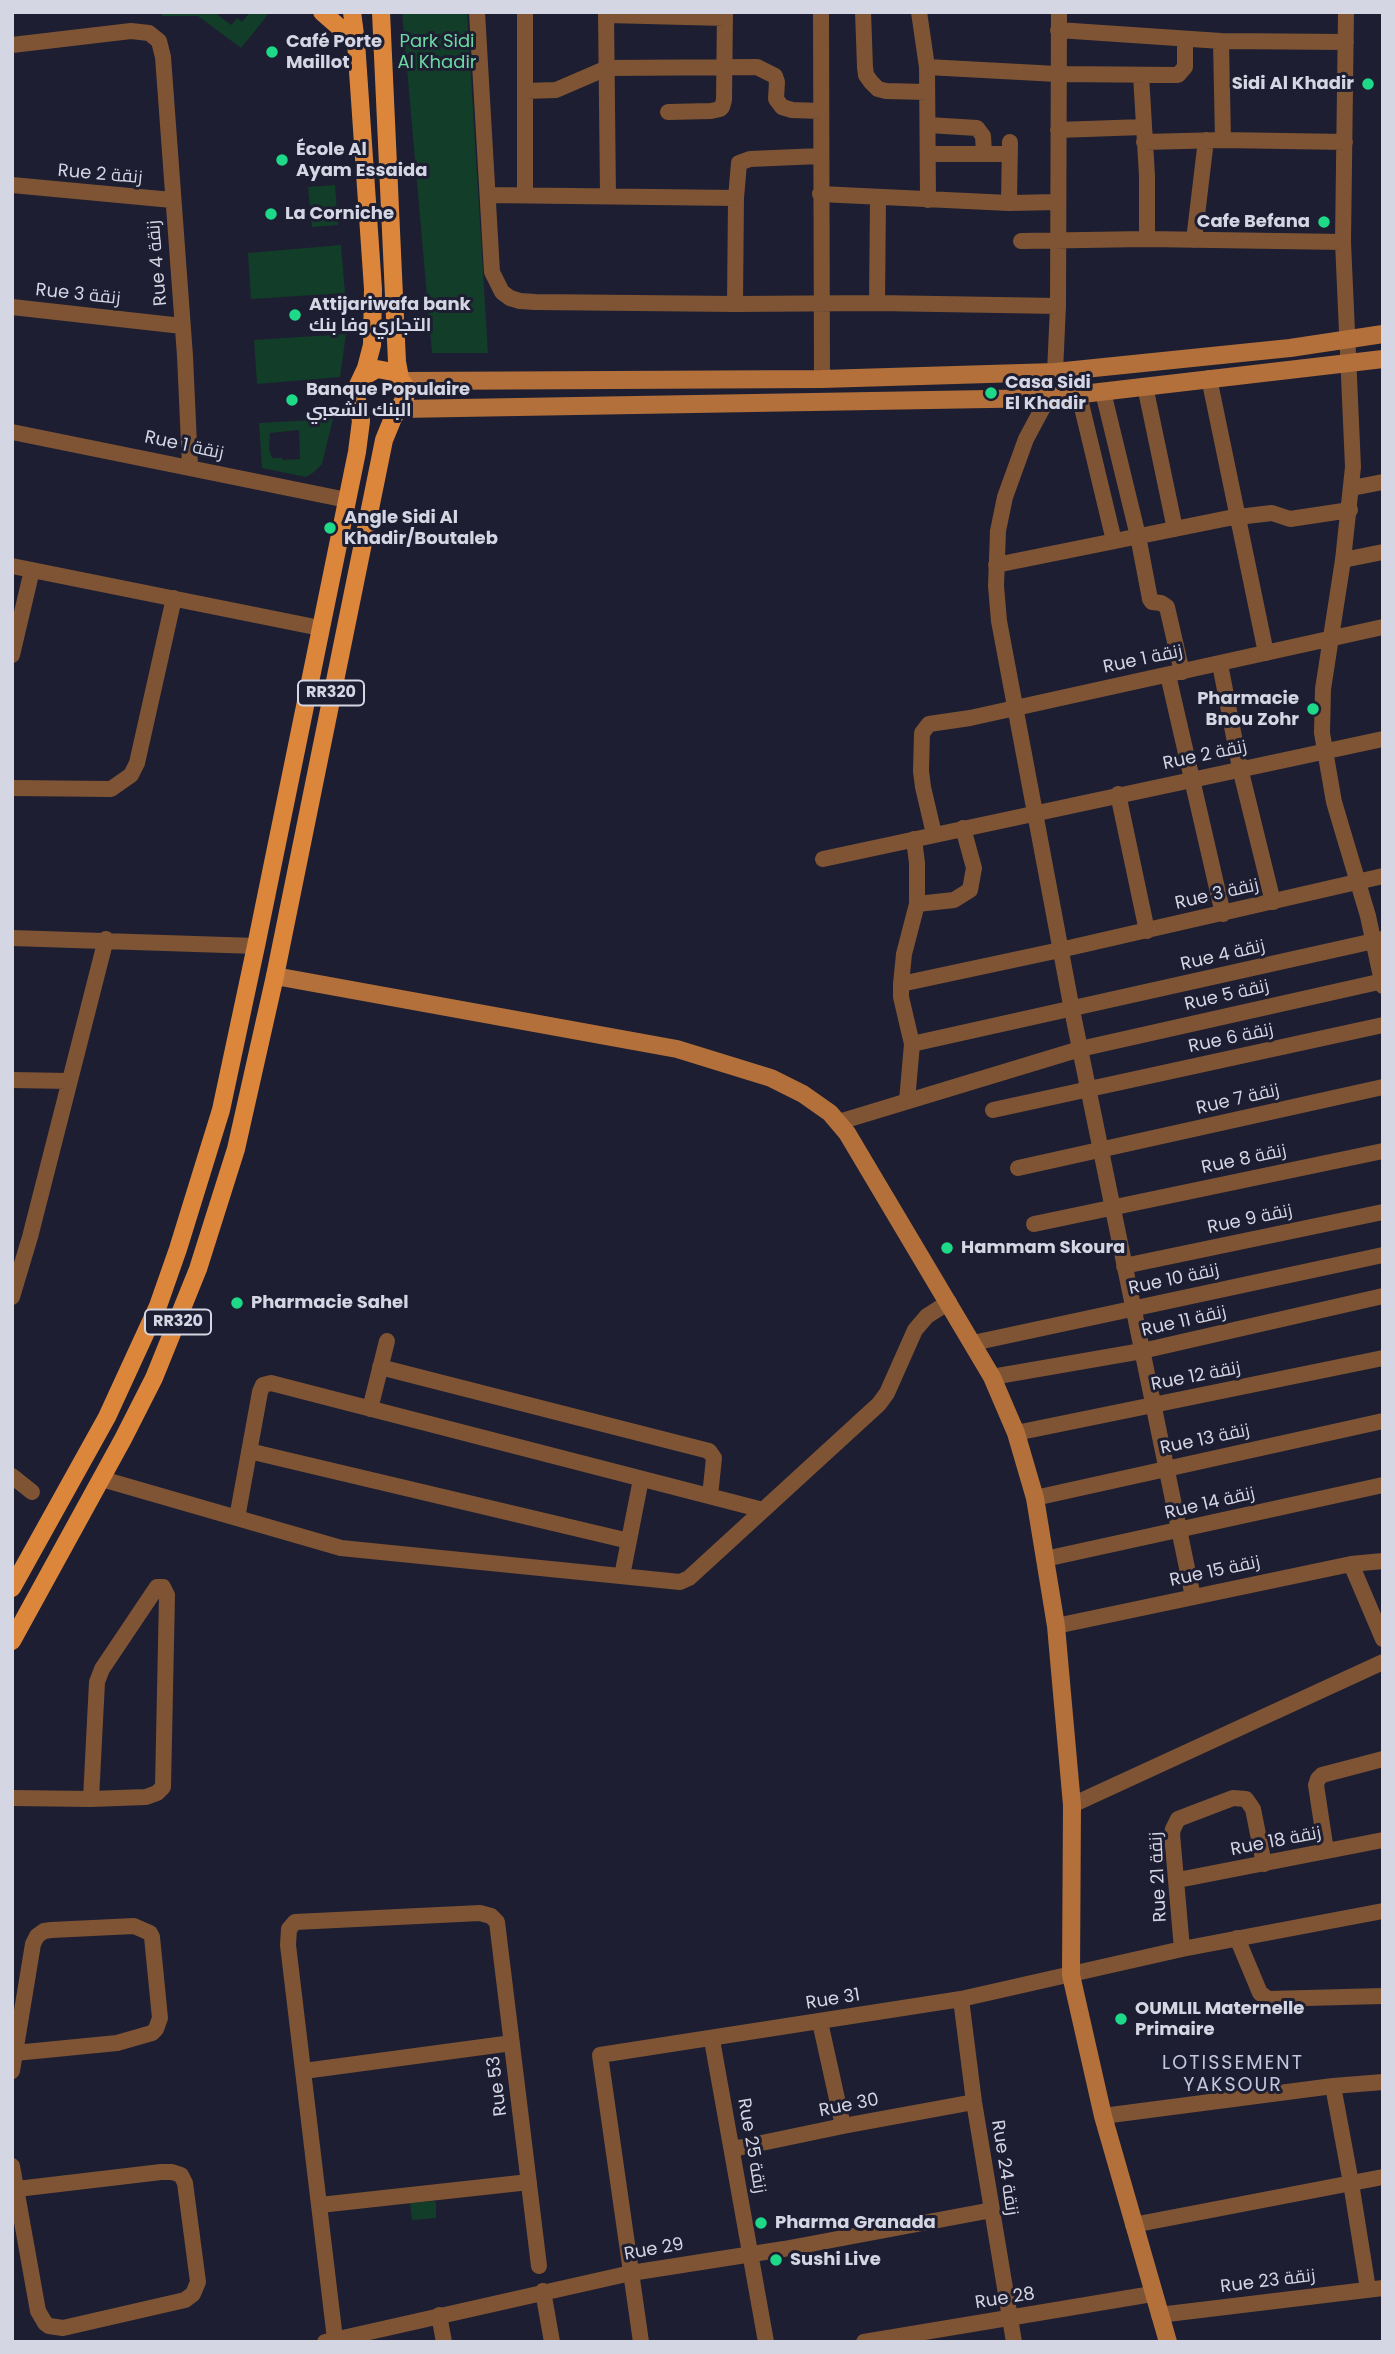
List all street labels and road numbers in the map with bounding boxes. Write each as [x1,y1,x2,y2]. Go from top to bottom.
street label: Rue 2 زنقة [57,161,143,189]
street label: Rue 4 زنقة [143,219,173,307]
street label: Rue 3 زنقة [34,280,122,310]
street label: Rue 1 زنقة [142,427,226,465]
street label: Rue 1 زنقة [1101,641,1185,679]
road number: RR320 [298,680,364,706]
street label: Rue 2 زنقة [1161,737,1249,775]
street label: Rue 3 زنقة [1173,875,1261,915]
street label: Rue 4 زنقة [1179,936,1267,976]
street label: Rue 5 زنقة [1183,976,1271,1016]
street label: Rue 6 زنقة [1187,1019,1275,1059]
street label: Rue 7 زنقة [1194,1080,1282,1120]
street label: Rue 8 زنقة [1200,1140,1288,1180]
street label: Rue 9 زنقة [1206,1200,1294,1240]
street label: Rue 10 زنقة [1127,1260,1221,1300]
street label: Rue 11 زنقة [1140,1302,1228,1342]
road number: RR320 [145,1310,211,1334]
street label: Rue 12 زنقة [1149,1358,1243,1396]
street label: Rue 13 زنقة [1158,1420,1252,1460]
street label: Rue 14 زنقة [1163,1483,1257,1525]
street label: Rue 15 زنقة [1168,1552,1262,1592]
street label: Rue 18 زنقة [1229,1823,1323,1861]
street label: Rue 21 زنقة [1146,1831,1172,1923]
street label: Rue 31 [804,1985,862,2015]
street label: Rue 53 [484,2055,512,2117]
street label: Rue 30 [817,2090,881,2122]
street label: Rue 25 زنقة [732,2097,770,2195]
street label: Rue 24 زنقة [986,2119,1022,2217]
street label: Rue 29 [623,2234,685,2266]
street label: Rue 23 زنقة [1219,2265,1317,2299]
street label: Rue 28 [974,2284,1036,2314]

